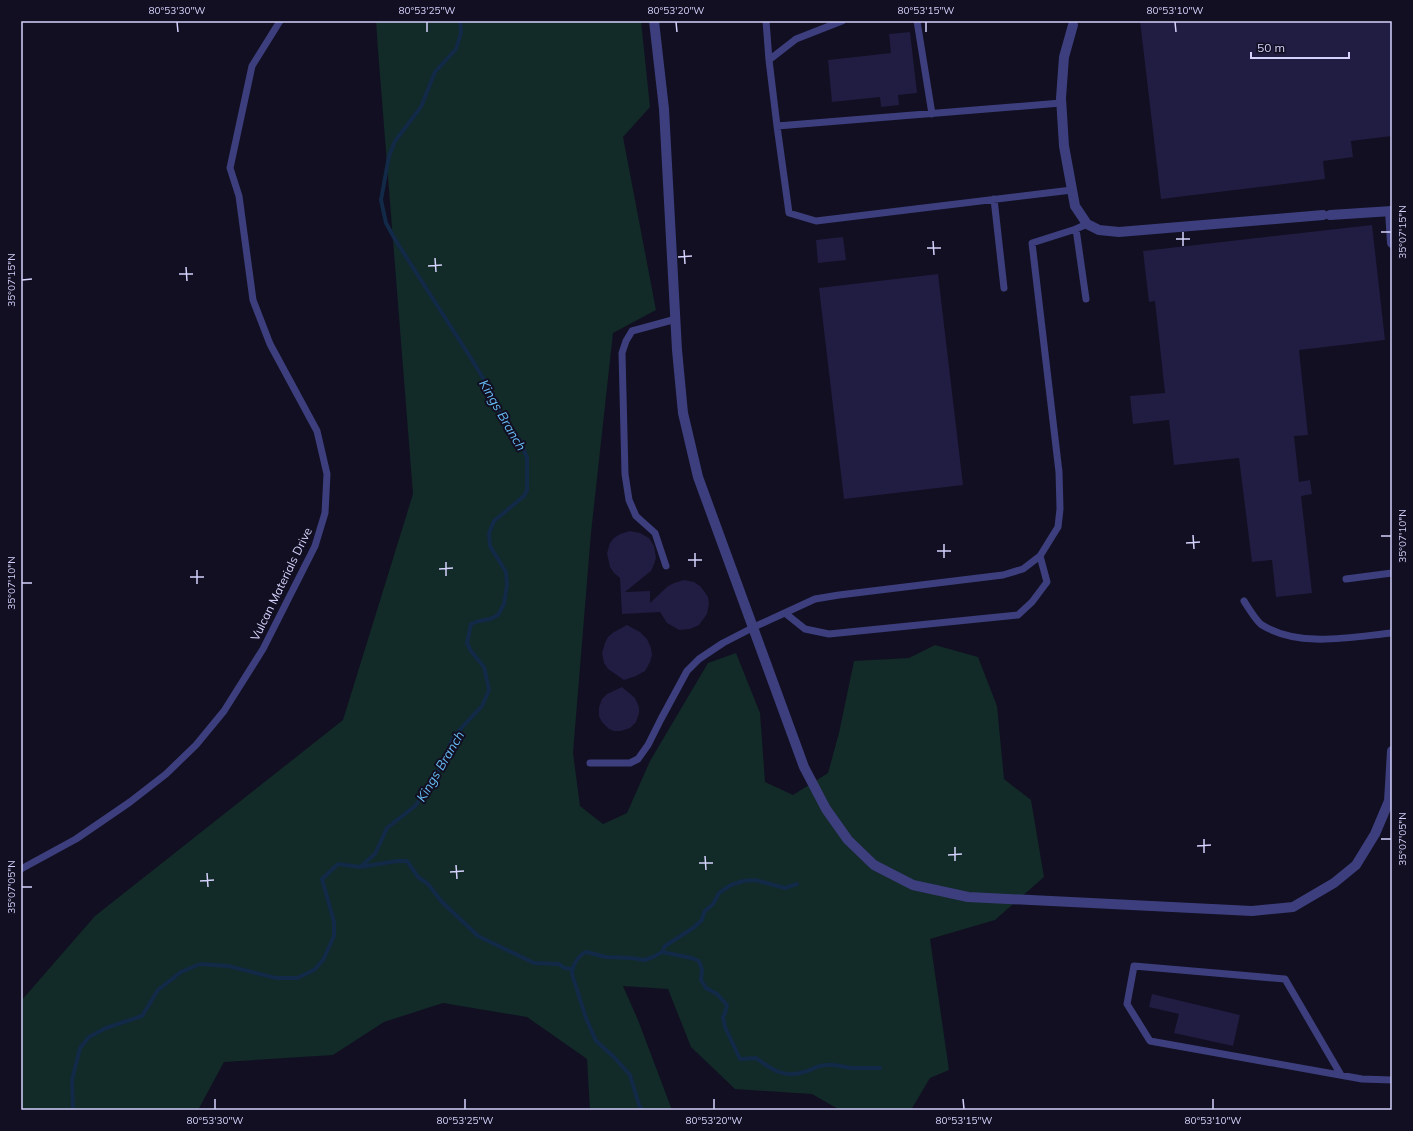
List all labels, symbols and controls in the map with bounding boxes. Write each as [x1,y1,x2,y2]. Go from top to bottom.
text: 80°53'30"W [149,4,205,17]
text: 80°53'25"W [399,4,455,17]
text: 80°53'20"W [648,4,704,17]
text: 80°53'15"W [898,4,954,17]
text: 80°53'10"W [1147,4,1203,17]
scale bar [1251,34,1349,60]
text: 50 m [1257,40,1285,55]
text: 35°07'15"N [1396,205,1409,259]
text: 35°07'15"N [5,253,18,307]
water label: Kings Branch [476,377,530,453]
text: 35°07'10"N [1396,509,1409,563]
street label: Vulcan Materials Drive [247,525,315,643]
text: 35°07'10"N [5,556,18,610]
water label: Kings Branch [413,728,467,804]
text: 35°07'05"N [1396,812,1409,866]
text: 35°07'05"N [5,860,18,914]
text: 80°53'30"W [187,1114,243,1127]
text: 80°53'25"W [437,1114,493,1127]
text: 80°53'20"W [686,1114,742,1127]
text: 80°53'15"W [936,1114,992,1127]
text: 80°53'10"W [1185,1114,1241,1127]

